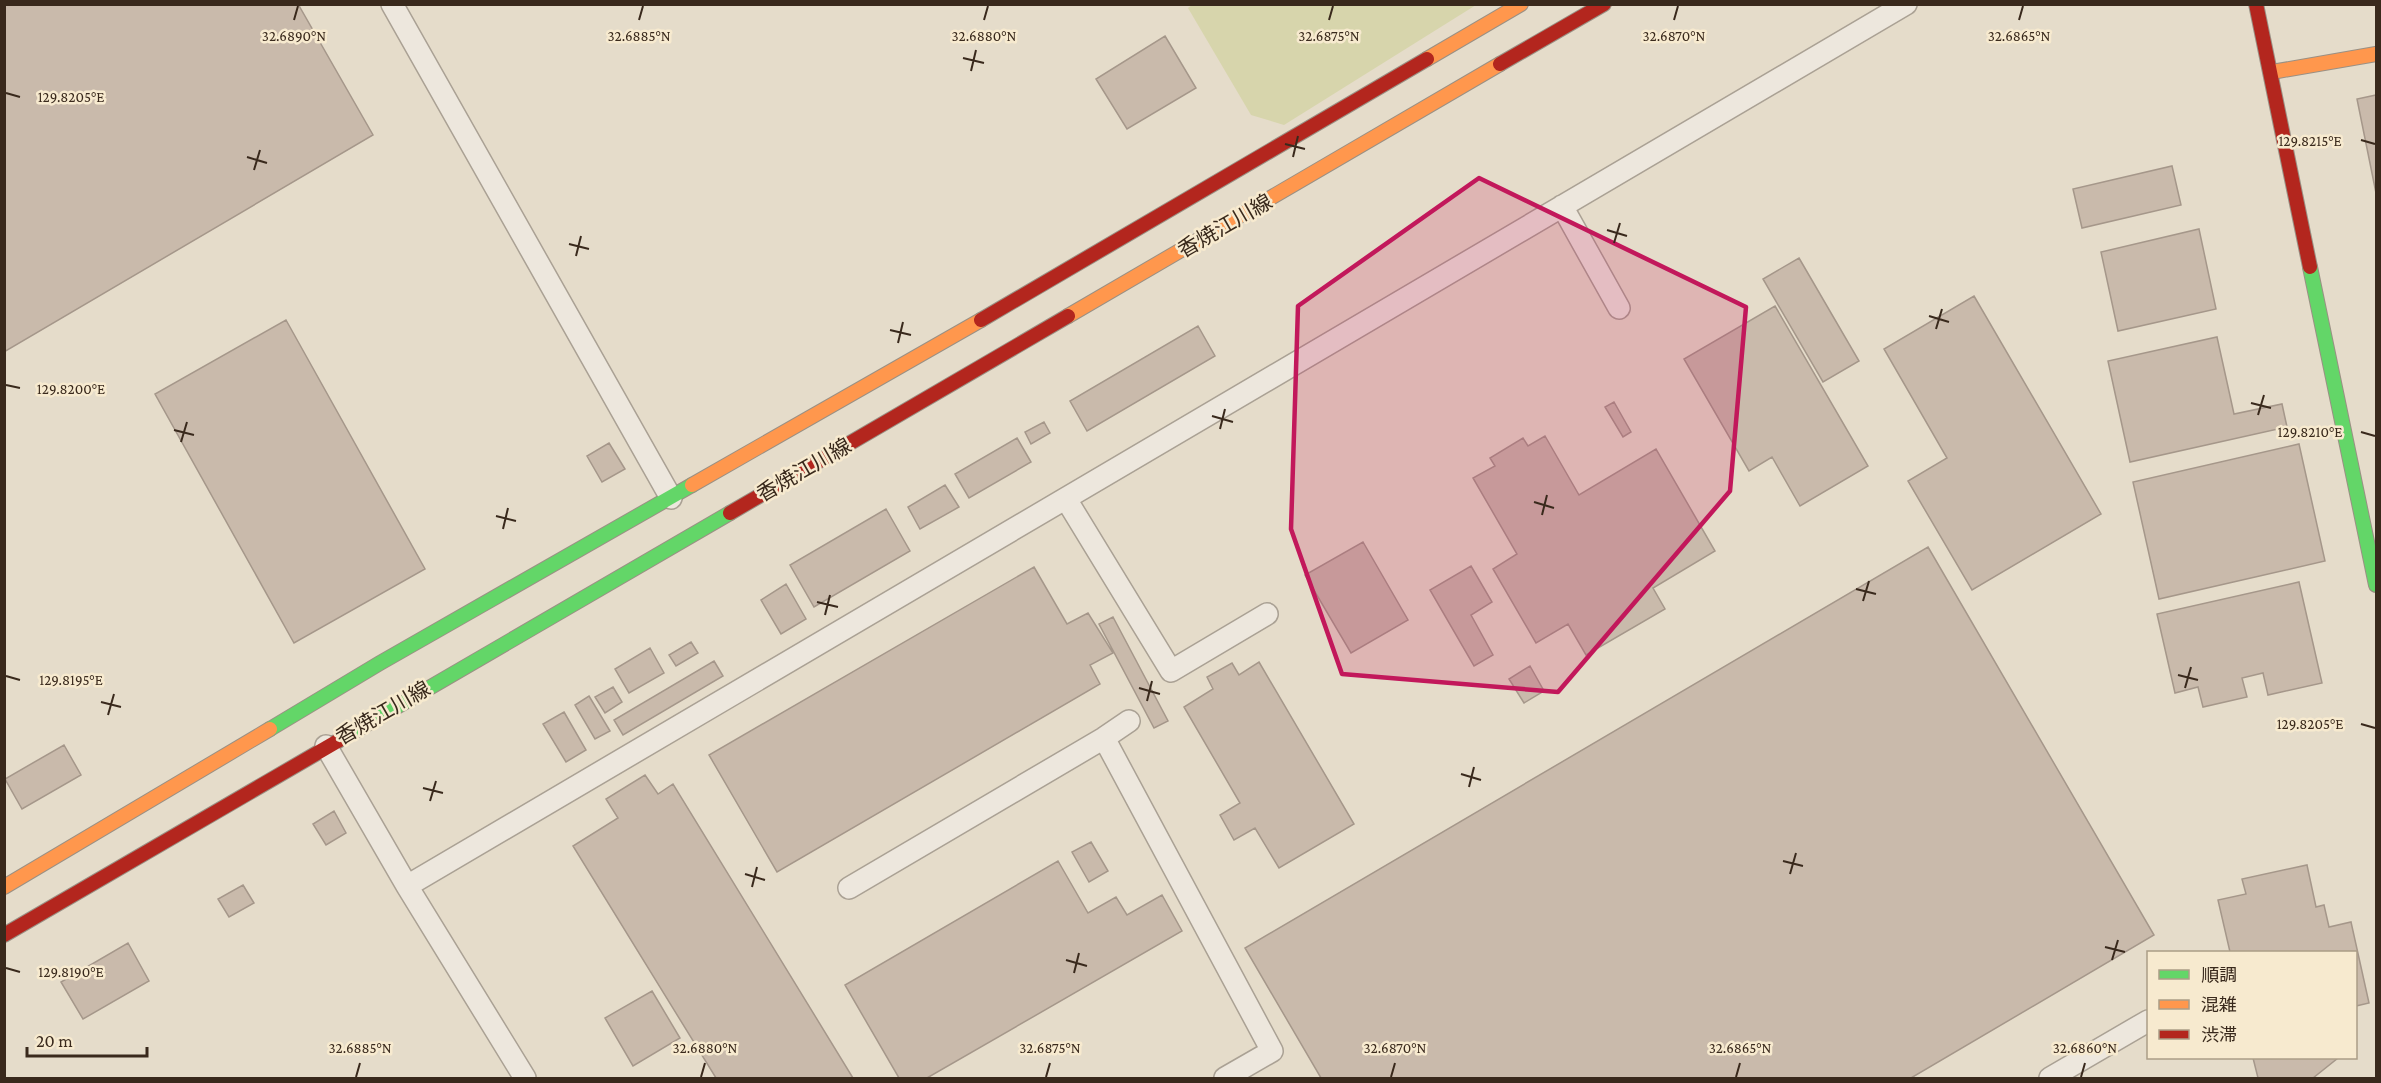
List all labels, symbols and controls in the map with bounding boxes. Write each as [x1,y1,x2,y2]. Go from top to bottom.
text: 32.6890°N [262,28,326,44]
text: 32.6885°N [607,28,671,44]
text: 32.6880°N [952,28,1017,44]
text: 32.6875°N [1298,28,1360,44]
text: 32.6870°N [1643,28,1706,44]
text: 32.6865°N [1988,28,2050,44]
text: 129.8205°E [38,89,104,105]
text: 129.8215°E [2278,133,2342,149]
street label: 香焼江川線 [1174,189,1276,263]
text: 129.8200°E [37,381,105,397]
text: 129.8210°E [2278,424,2342,440]
street label: 香焼江川線 [753,433,855,507]
text: 129.8195°E [39,672,103,688]
street label: 香焼江川線 [332,676,434,750]
text: 129.8205°E [2277,716,2343,732]
legend [2147,951,2357,1059]
text: 129.8190°E [38,964,104,980]
text: 順調 [2201,965,2237,985]
text: 混雑 [2201,995,2237,1015]
scale bar [27,1020,147,1058]
text: 渋滞 [2201,1025,2237,1045]
text: 20 m [36,1031,73,1051]
text: 32.6885°N [328,1040,392,1056]
text: 32.6880°N [673,1040,738,1056]
text: 32.6875°N [1019,1040,1081,1056]
text: 32.6870°N [1364,1040,1427,1056]
text: 32.6865°N [1709,1040,1771,1056]
text: 32.6860°N [2053,1040,2117,1056]

